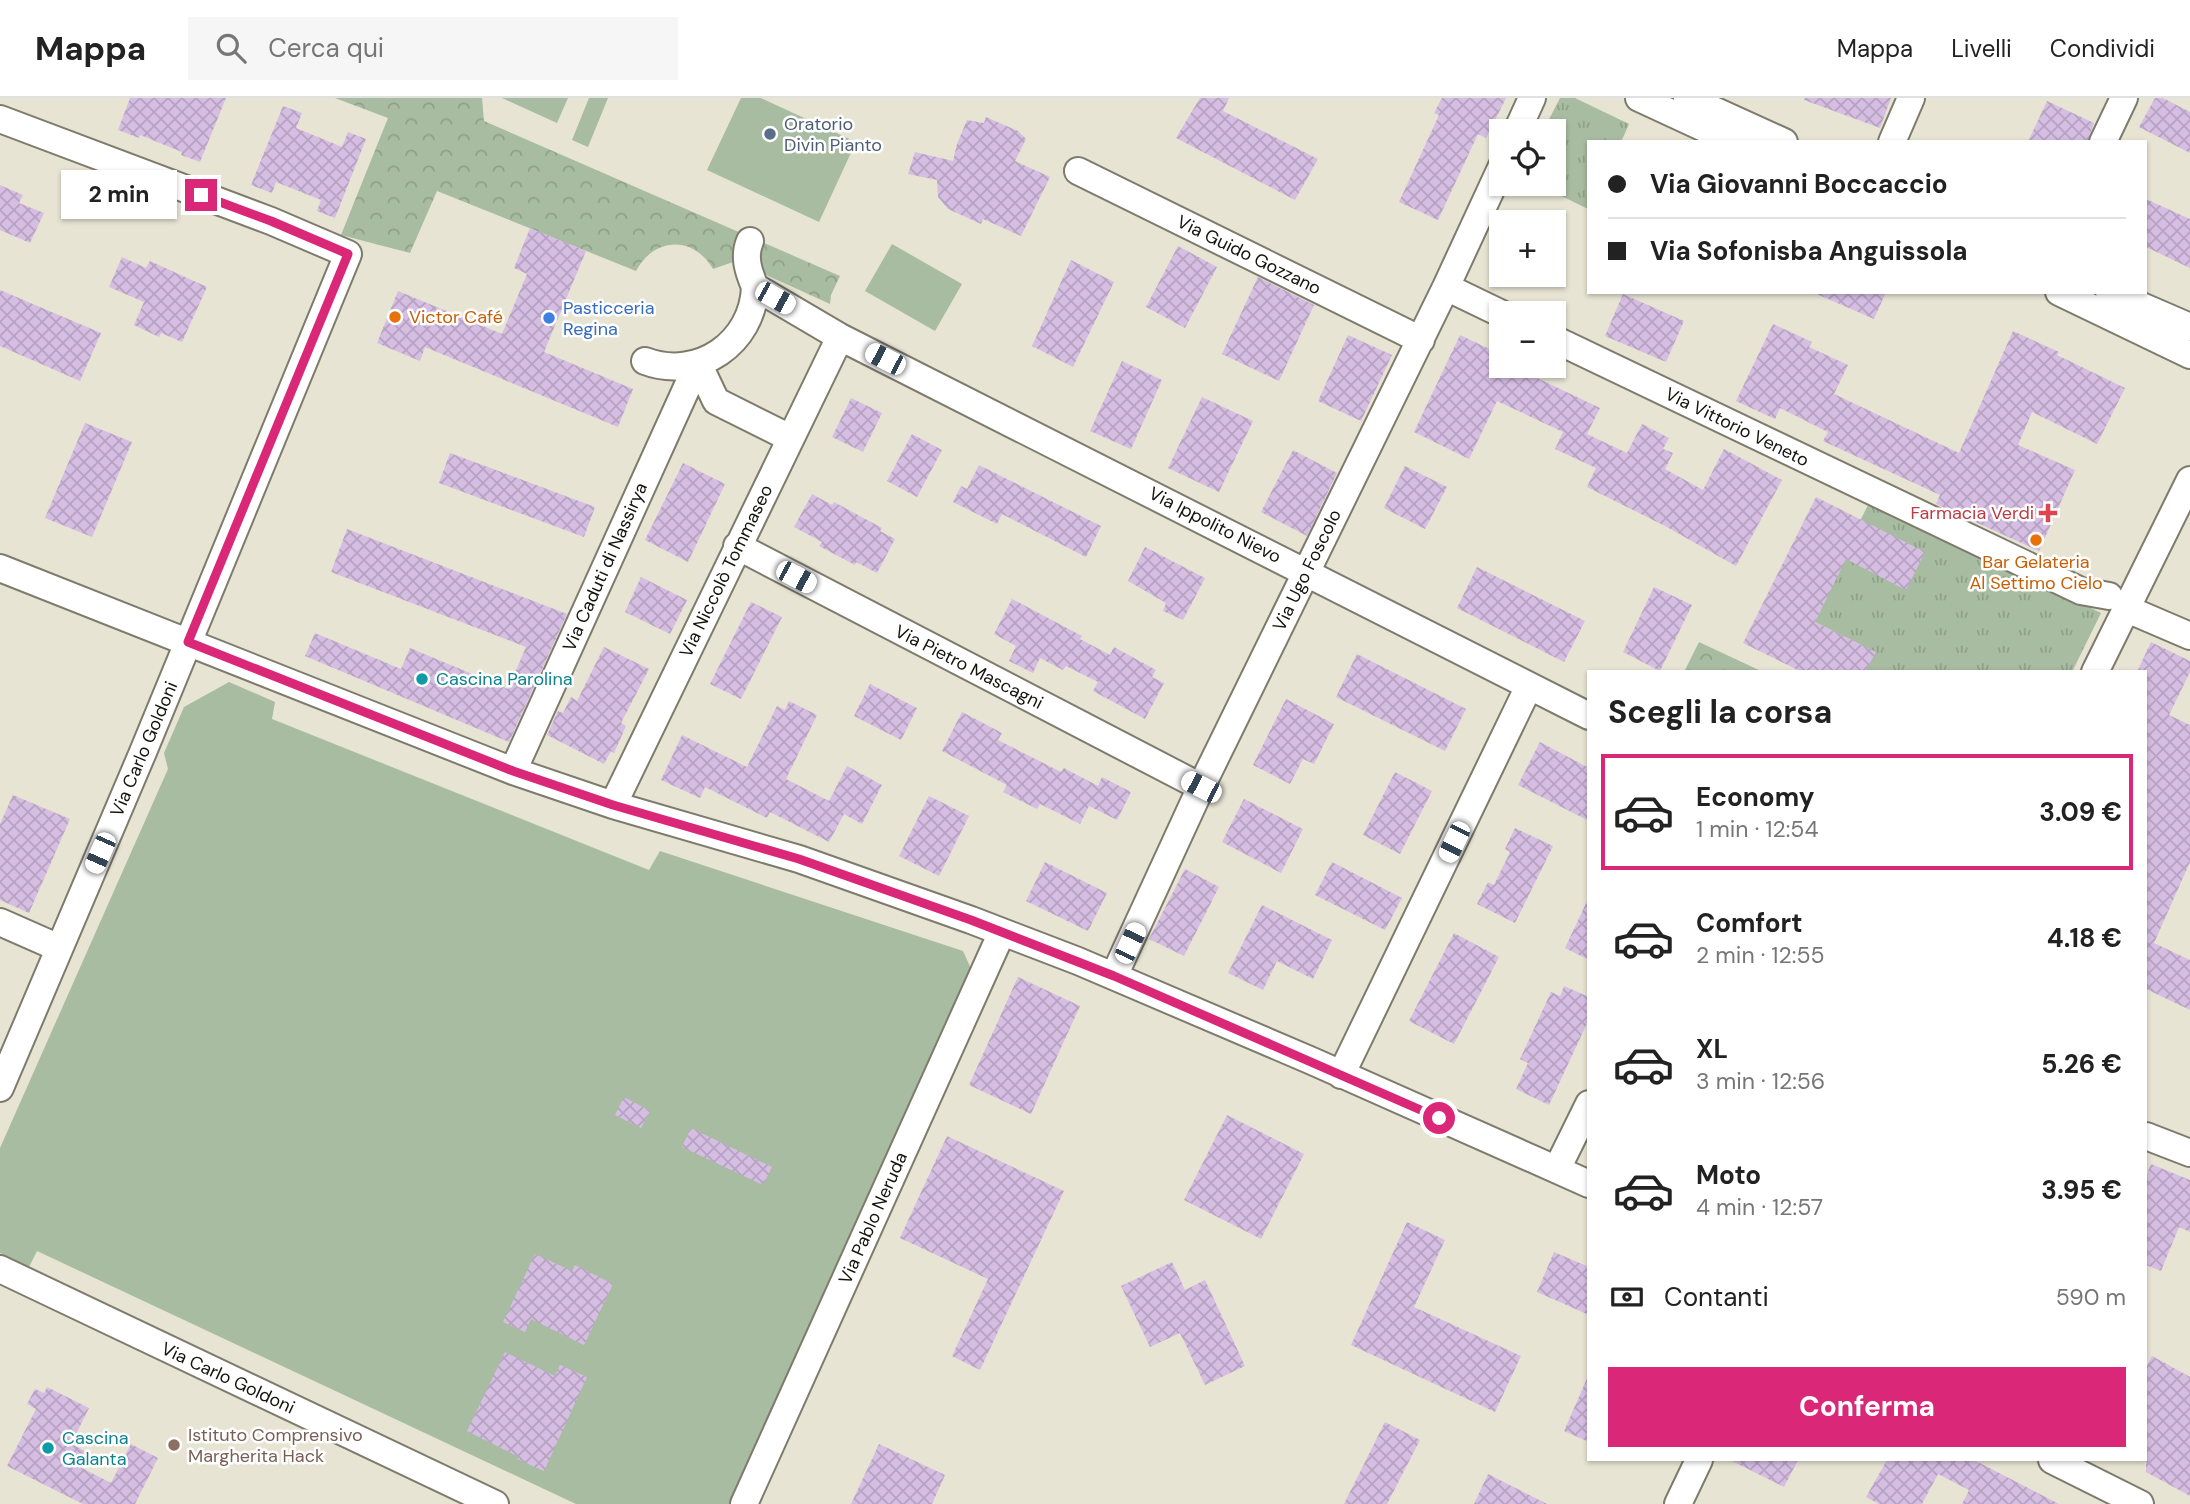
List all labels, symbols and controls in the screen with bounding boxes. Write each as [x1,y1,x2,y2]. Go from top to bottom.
search box [188,17,678,80]
text: Mappa [35,27,146,70]
icon: search [212,29,250,67]
text: Cerca qui [268,31,384,65]
text: Mappa [1837,33,1913,64]
text: Livelli [1951,33,2012,64]
text: Condividi [2050,33,2155,64]
place label: Oratorio Divin Pianto [784,112,882,157]
map controls [1489,119,1566,378]
button: locate [1489,119,1566,196]
marker: Oratorio Divin Pianto [762,126,778,142]
text: Via Giovanni Boccaccio [1650,167,1948,201]
callout: 2 min [61,170,176,220]
text: 2 min [89,179,149,209]
route end [185,179,217,211]
street label: Via Guido Gozzano [1173,210,1325,300]
button: + [1489,210,1566,287]
text: Via Sofonisba Anguissola [1650,234,1968,268]
car [752,279,799,317]
place label: Pasticceria Regina [563,296,654,341]
button: − [1489,301,1566,378]
place label: Victor Café [409,305,503,329]
marker: Victor Café [387,309,403,325]
marker: Pasticceria Regina [541,310,557,326]
car [862,340,909,378]
street label: Via Vittorio Veneto [1661,382,1813,472]
street label: Via Caduti di Nassirya [557,479,653,655]
street label: Via Niccolò Tommaseo [674,481,778,661]
street label: Via Ippolito Nievo [1145,481,1285,569]
place label: Farmacia Verdi [1910,501,2034,525]
street label: Via Ugo Foscolo [1267,505,1347,635]
marker: Farmacia Verdi [2040,505,2056,521]
marker: Bar Gelateria Al Settimo Cielo [2028,532,2044,548]
place label: Bar Gelateria Al Settimo Cielo [1969,550,2103,595]
car [773,558,820,596]
street label: Via Pietro Mascagni [891,619,1047,715]
place label: Cascina Parolina [436,667,573,691]
marker: Cascina Parolina [414,671,430,687]
street label: Via Carlo Goldoni [105,678,183,820]
text: Scegli la corsa [1608,691,1832,733]
car [1178,768,1225,806]
text: Economy [1696,780,1814,814]
icon: car [1612,781,1675,844]
text: 3.09 € [2039,795,2122,829]
text: 1 min · 12:54 [1696,814,1818,844]
car [1436,819,1473,865]
car [82,830,119,876]
text: Comfort [1696,906,1802,940]
icon: car [1612,907,1675,970]
car [1112,920,1149,966]
text: 4.18 € [2047,921,2122,955]
text: 2 min · 12:55 [1696,940,1825,970]
text: XL [1696,1032,1728,1066]
icon: car [1612,1033,1675,1096]
text: 5.26 € [2041,1047,2122,1081]
text: 3 min · 12:56 [1696,1066,1825,1096]
route start [1423,1102,1455,1134]
street label: Via Pablo Neruda [833,1148,913,1288]
text: Moto [1696,1158,1761,1192]
icon: car [1612,1159,1675,1222]
text: 3.95 € [2041,1173,2122,1207]
text: 4 min · 12:57 [1696,1192,1823,1222]
icon: cash [1608,1278,1646,1316]
text: Contanti [1664,1280,1769,1314]
text: 590 m [2056,1282,2126,1312]
street label: Via Carlo Goldoni [157,1337,299,1419]
button: Conferma [1608,1367,2126,1447]
place label: Istituto Comprensivo Margherita Hack [188,1423,363,1468]
place label: Cascina Galanta [62,1426,128,1471]
marker: Istituto Comprensivo Margherita Hack [166,1437,182,1453]
marker: Cascina Galanta [40,1440,56,1456]

